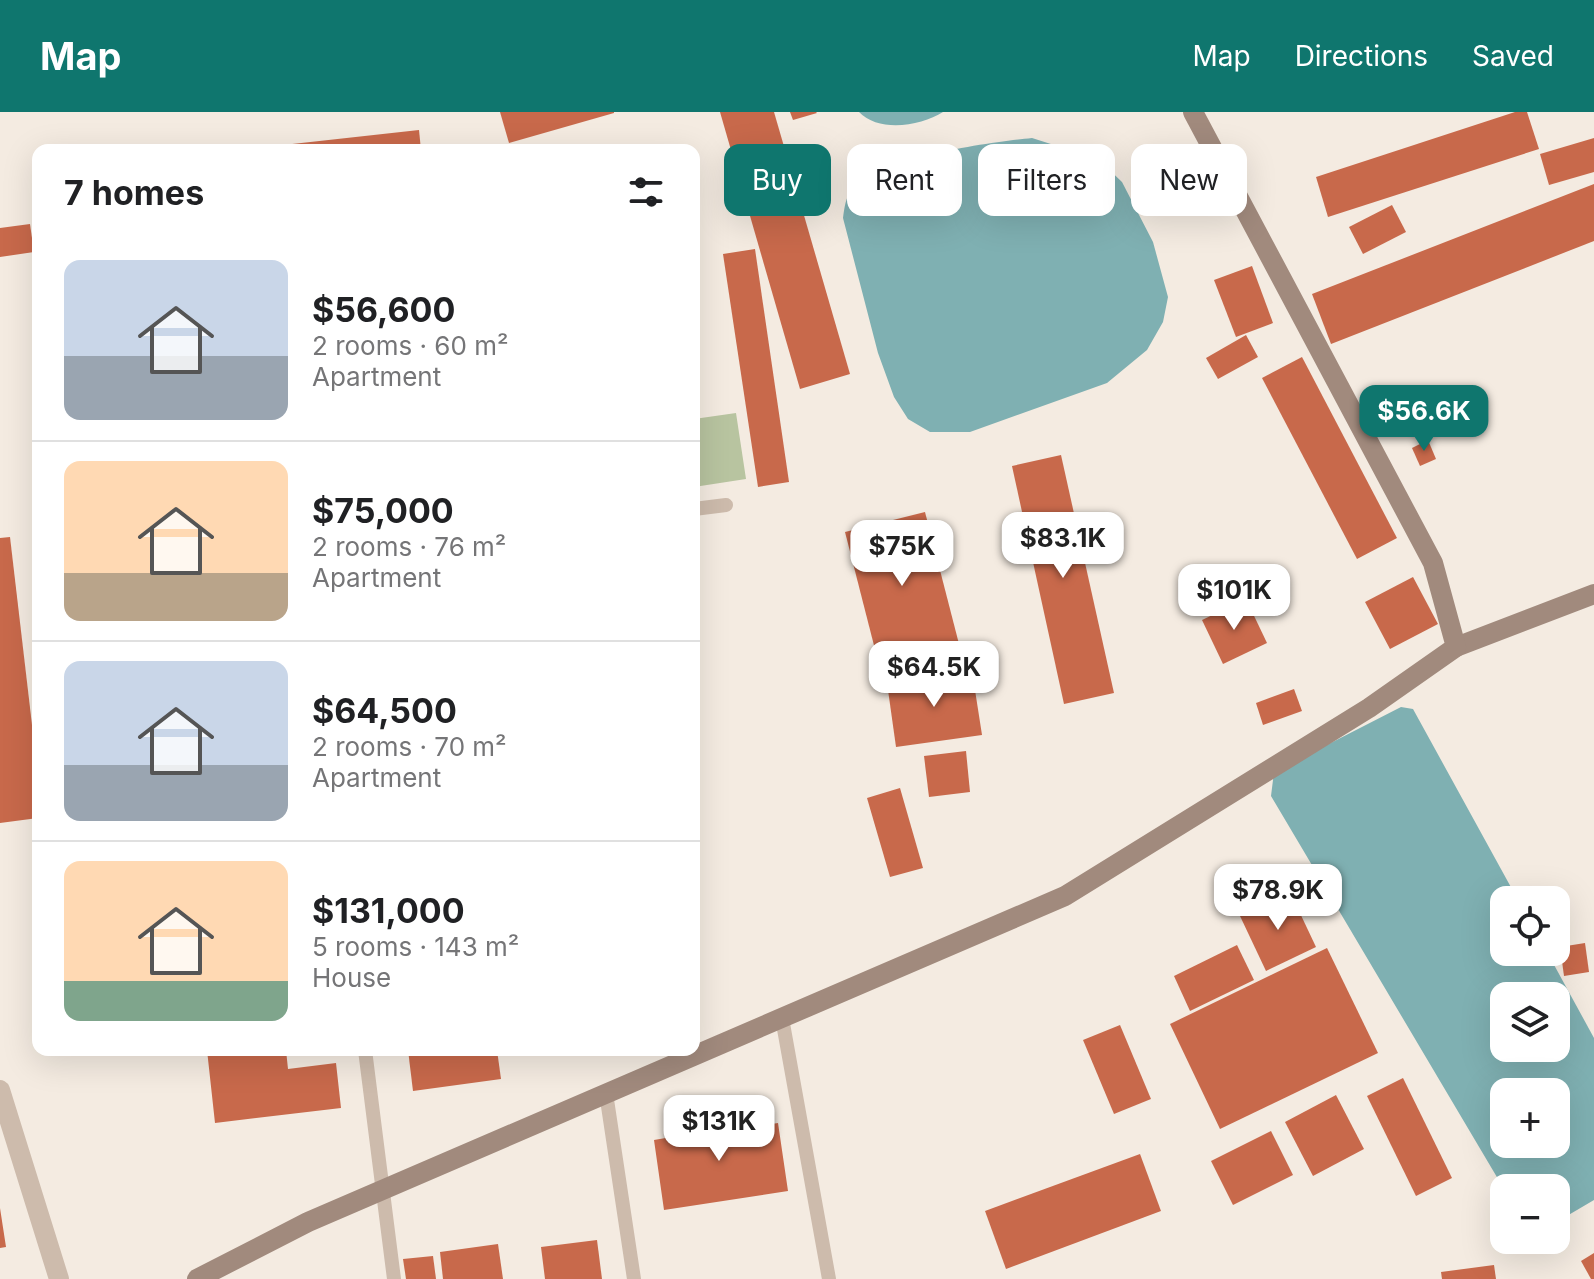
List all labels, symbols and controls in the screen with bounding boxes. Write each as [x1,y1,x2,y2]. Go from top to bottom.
text: Map [40,33,121,79]
text: Map [1192,39,1251,73]
text: Directions [1295,39,1428,73]
text: Saved [1472,39,1554,73]
chip: Buy [724,144,831,216]
chip: Rent [847,144,962,216]
chip: Filters [978,144,1115,216]
chip: New [1131,144,1247,216]
icon: filters [624,170,668,214]
text: 7 homes [64,172,204,213]
text: $56,600 [312,289,455,330]
icon: home [128,292,224,388]
text: 2 rooms · 60 m² [312,330,508,361]
text: Apartment [312,361,441,392]
pin: $56.6K [1359,385,1489,453]
text: $56.6K [1377,395,1471,426]
text: $75,000 [312,490,454,531]
icon: home [128,493,224,589]
pin: $83.1K [998,512,1128,580]
pin: $75K [855,520,949,588]
text: $83.1K [1020,522,1106,553]
text: $75K [868,530,936,561]
text: 2 rooms · 76 m² [312,531,506,562]
text: Apartment [312,562,441,593]
pin: $101K [1178,564,1290,632]
text: $101K [1196,574,1272,605]
pin: $64.5K [869,641,999,709]
text: $64.5K [887,651,981,682]
text: $64,500 [312,690,457,731]
icon: home [128,693,224,789]
text: 2 rooms · 70 m² [312,731,507,762]
text: Apartment [312,762,441,793]
pin: $78.9K [1213,864,1343,932]
text: $78.9K [1232,874,1324,905]
map controls [1490,886,1570,1254]
button: locate [1490,886,1570,966]
text: $131,000 [312,890,465,931]
icon: home [128,893,224,989]
text: 5 rooms · 143 m² [312,931,519,962]
text: House [312,962,391,993]
button: layers [1490,982,1570,1062]
button: + [1490,1078,1570,1158]
pin: $131K [663,1095,775,1163]
text: $131K [682,1105,756,1136]
button: − [1490,1174,1570,1254]

